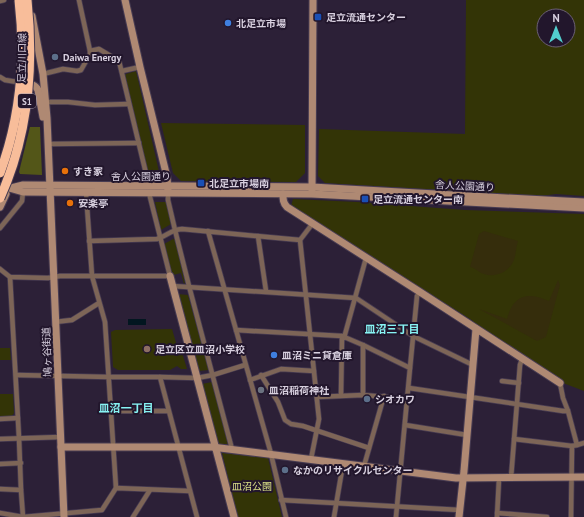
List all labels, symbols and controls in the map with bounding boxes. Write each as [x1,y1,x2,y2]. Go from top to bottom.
north arrow [536,8,576,48]
place label: 足立流通センター [326,11,406,24]
text: N [552,11,560,25]
marker: 足立流通センター [313,12,323,22]
place label: 北足立市場 [236,17,286,30]
marker: 北足立市場 [223,18,233,28]
street label: 足立川口線 [15,33,29,83]
place label: Daiwa Energy [63,51,121,64]
marker: Daiwa Energy [50,52,60,62]
road number: S1 [18,94,36,108]
place label: すき家 [73,165,103,178]
marker: すき家 [60,166,70,176]
street label: 舎人公園通り [111,170,171,183]
place label: 北足立市場南 [209,177,269,190]
marker: 北足立市場南 [196,178,206,188]
street label: 舎人公園通り [435,178,495,194]
place label: 足立流通センター南 [373,193,463,206]
marker: 足立流通センター南 [360,194,370,204]
place label: 安楽亭 [78,197,108,210]
marker: 安楽亭 [65,198,75,208]
district label: 皿沼三丁目 [365,322,420,336]
street label: 鳩ヶ谷街道 [40,327,54,377]
place label: 足立区立皿沼小学校 [155,343,245,356]
marker: 足立区立皿沼小学校 [142,344,152,354]
place label: 皿沼ミニ貸倉庫 [282,349,352,362]
marker: 皿沼ミニ貸倉庫 [269,350,279,360]
place label: 皿沼稲荷神社 [269,384,330,397]
marker: 皿沼稲荷神社 [256,385,266,395]
place label: シオカワ [375,393,415,406]
marker: シオカワ [362,394,372,404]
district label: 皿沼一丁目 [99,401,154,415]
place label: なかのリサイクルセンター [293,464,413,477]
marker: なかのリサイクルセンター [280,465,290,475]
park label: 皿沼公園 [232,480,272,493]

